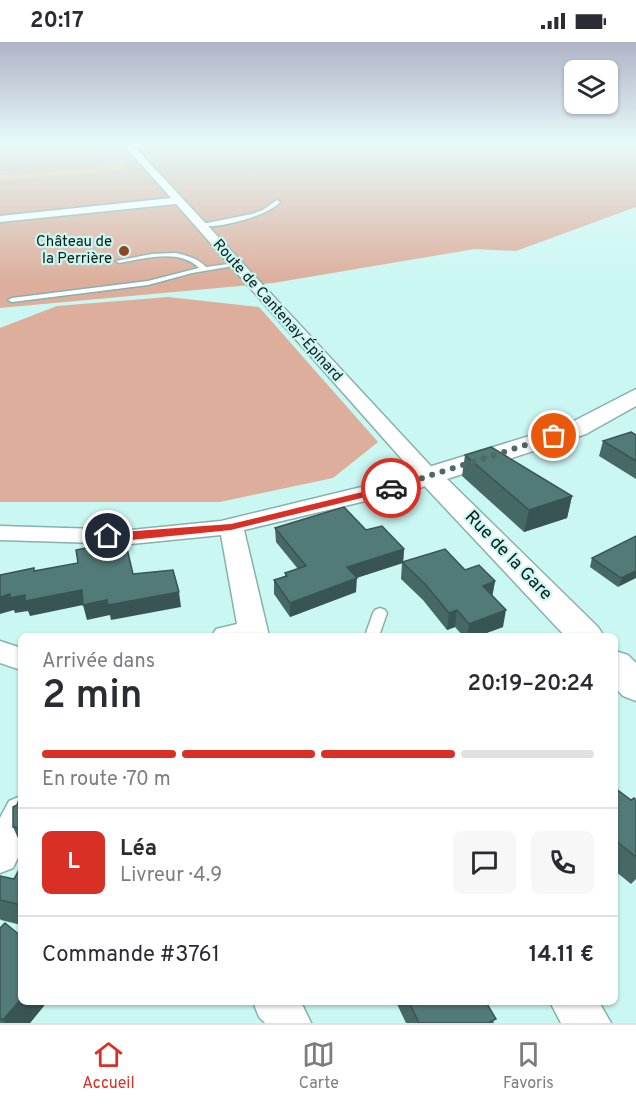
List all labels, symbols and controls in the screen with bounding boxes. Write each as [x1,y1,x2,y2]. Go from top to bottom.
text: 20:17 [30,8,84,35]
map controls [564,60,618,114]
button: layers [564,60,618,114]
place label: Château de la Perrière [36,233,112,269]
street label: Route de Cantenay-Épinard [208,235,347,386]
marker: Château de la Perrière [117,244,131,258]
pin [528,410,579,461]
icon: bag [537,419,570,452]
courier [361,458,421,518]
icon: car [375,472,408,505]
street label: Rue de la Gare [459,506,557,606]
pin [82,510,133,561]
icon: home [91,519,124,552]
text: Arrivée dans [42,649,155,675]
text: 20:19–20:24 [468,671,594,698]
text: 2 min [42,673,143,722]
text: En route · 70 m [42,767,171,793]
button: chat [453,831,516,894]
button: phone [531,831,594,894]
text: Léa [120,836,157,863]
text: L [67,849,80,876]
text: Livreur · 4.9 [120,863,222,889]
text: Commande #3761 [42,942,220,969]
text: 14.11 € [529,942,594,969]
tab: Accueil [82,1038,135,1094]
tab: Carte [299,1038,339,1094]
tab: Favoris [503,1038,554,1094]

